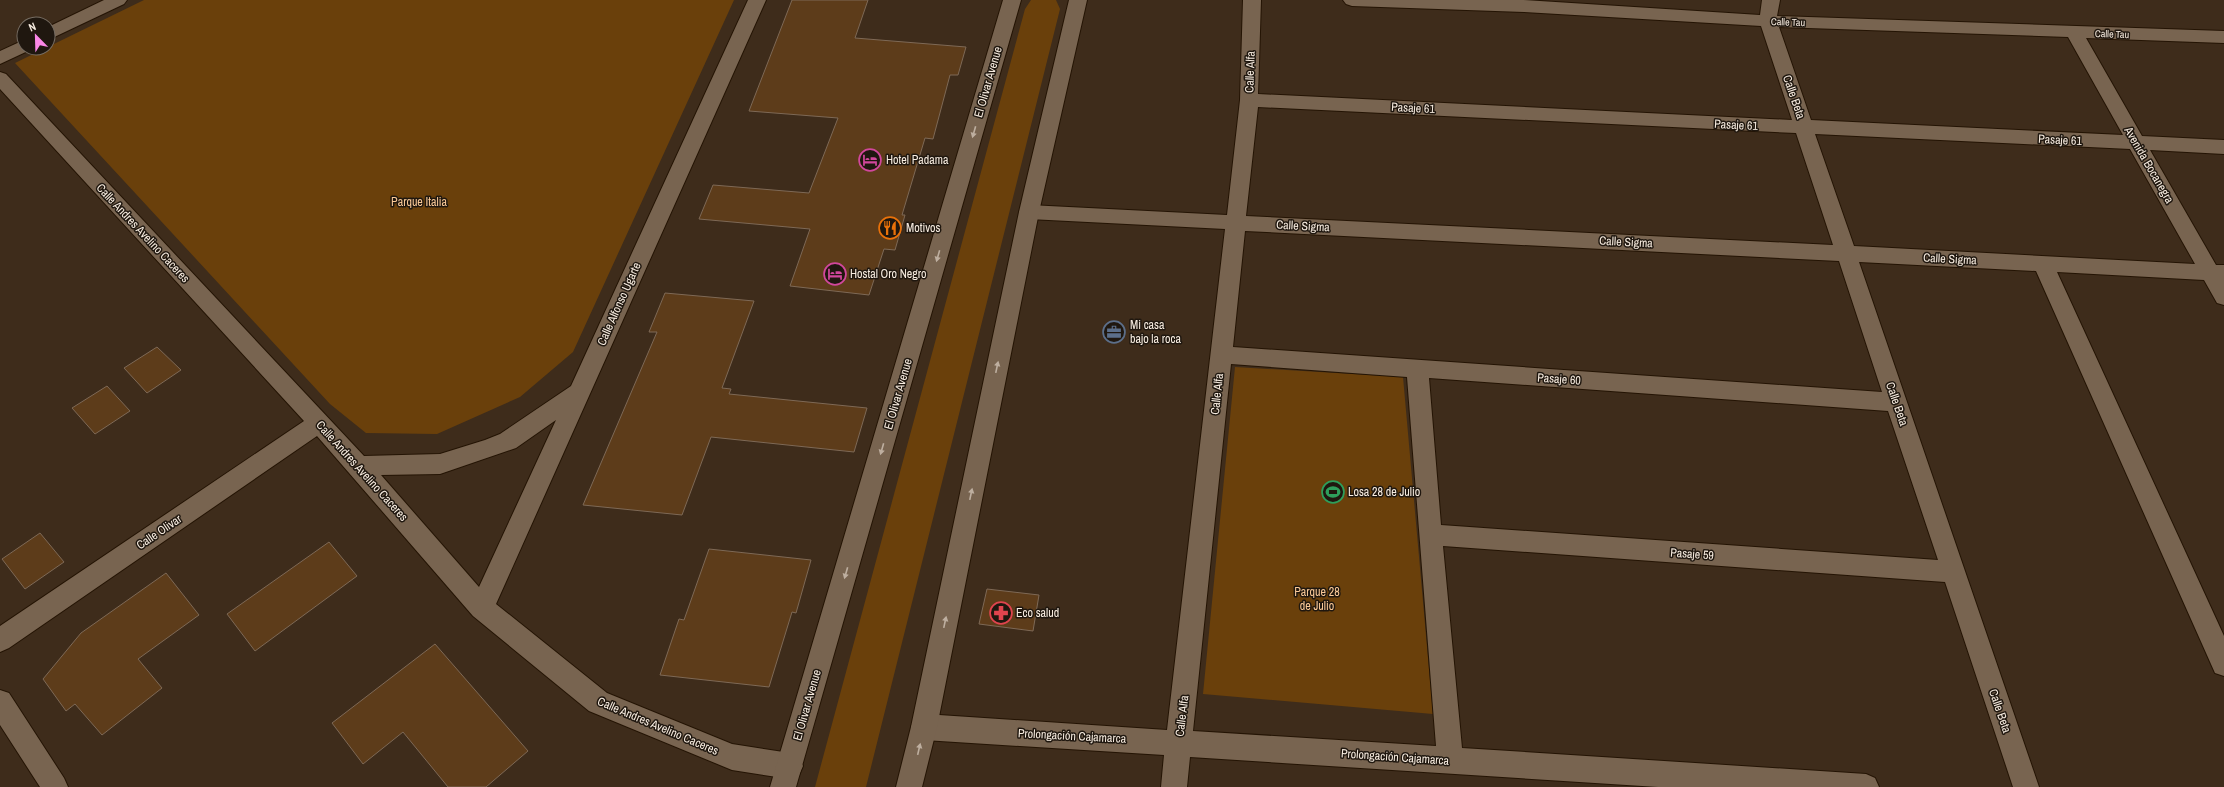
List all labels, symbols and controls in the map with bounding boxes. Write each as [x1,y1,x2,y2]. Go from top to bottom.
street label: Calle Tau [1771,15,1805,29]
north arrow [16,16,56,56]
text: N [26,19,38,35]
street label: Calle Tau [2095,27,2129,41]
street label: El Olivar Avenue [970,45,1006,119]
street label: Calle Alfa [1241,50,1259,93]
street label: Calle Beta [1779,73,1809,122]
street label: Pasaje 61 [1391,99,1436,117]
street label: Pasaje 61 [1714,116,1759,134]
street label: Avenida Bocanegra [2120,123,2178,207]
one-way arrow [971,126,977,138]
street label: Pasaje 61 [2038,131,2083,149]
hotel icon: Hotel Padama [857,147,883,173]
place label: Hotel Padama [886,152,949,168]
street label: Calle Andres Avelino Caceres [93,180,193,286]
park label: Parque Italia [391,194,447,210]
restaurant icon: Motivos [877,215,903,241]
street label: Calle Sigma [1276,217,1331,235]
place label: Motivos [906,220,941,236]
street label: Calle Sigma [1599,233,1654,251]
one-way arrow [934,250,940,263]
street label: Calle Sigma [1923,250,1978,268]
street label: Calle Alfonso Ugarte [593,260,645,348]
hotel icon: Hostal Oro Negro [822,261,848,287]
place label: Hostal Oro Negro [850,266,927,282]
place label: Mi casa bajo la roca [1130,317,1181,347]
office icon: Mi casa bajo la roca [1101,319,1127,345]
street label: El Olivar Avenue [880,357,916,431]
one-way arrow [995,361,1001,373]
street label: Pasaje 60 [1537,369,1581,389]
street label: Calle Alfa [1207,372,1227,416]
street label: Calle Beta [1882,380,1912,429]
street label: Calle Andres Avelino Caceres [313,417,411,525]
one-way arrow [879,443,885,455]
sports icon: Losa 28 de Julio [1320,479,1346,505]
place label: Losa 28 de Julio [1348,484,1420,500]
one-way arrow [969,488,975,501]
street label: Calle Olivar [133,511,185,553]
street label: Pasaje 59 [1670,544,1714,564]
one-way arrow [843,568,849,580]
park label: Parque 28 de Julio [1294,584,1340,614]
pharmacy icon: Eco salud [988,600,1014,626]
place label: Eco salud [1016,605,1059,621]
one-way arrow [943,616,949,628]
street label: El Olivar Avenue [789,668,825,742]
street label: Calle Beta [1985,687,2015,736]
street label: Calle Andres Avelino Caceres [595,693,721,759]
street label: Calle Alfa [1172,694,1193,738]
street label: Prolongación Cajamarca [1018,725,1127,747]
one-way arrow [916,743,922,755]
street label: Prolongación Cajamarca [1340,745,1450,769]

